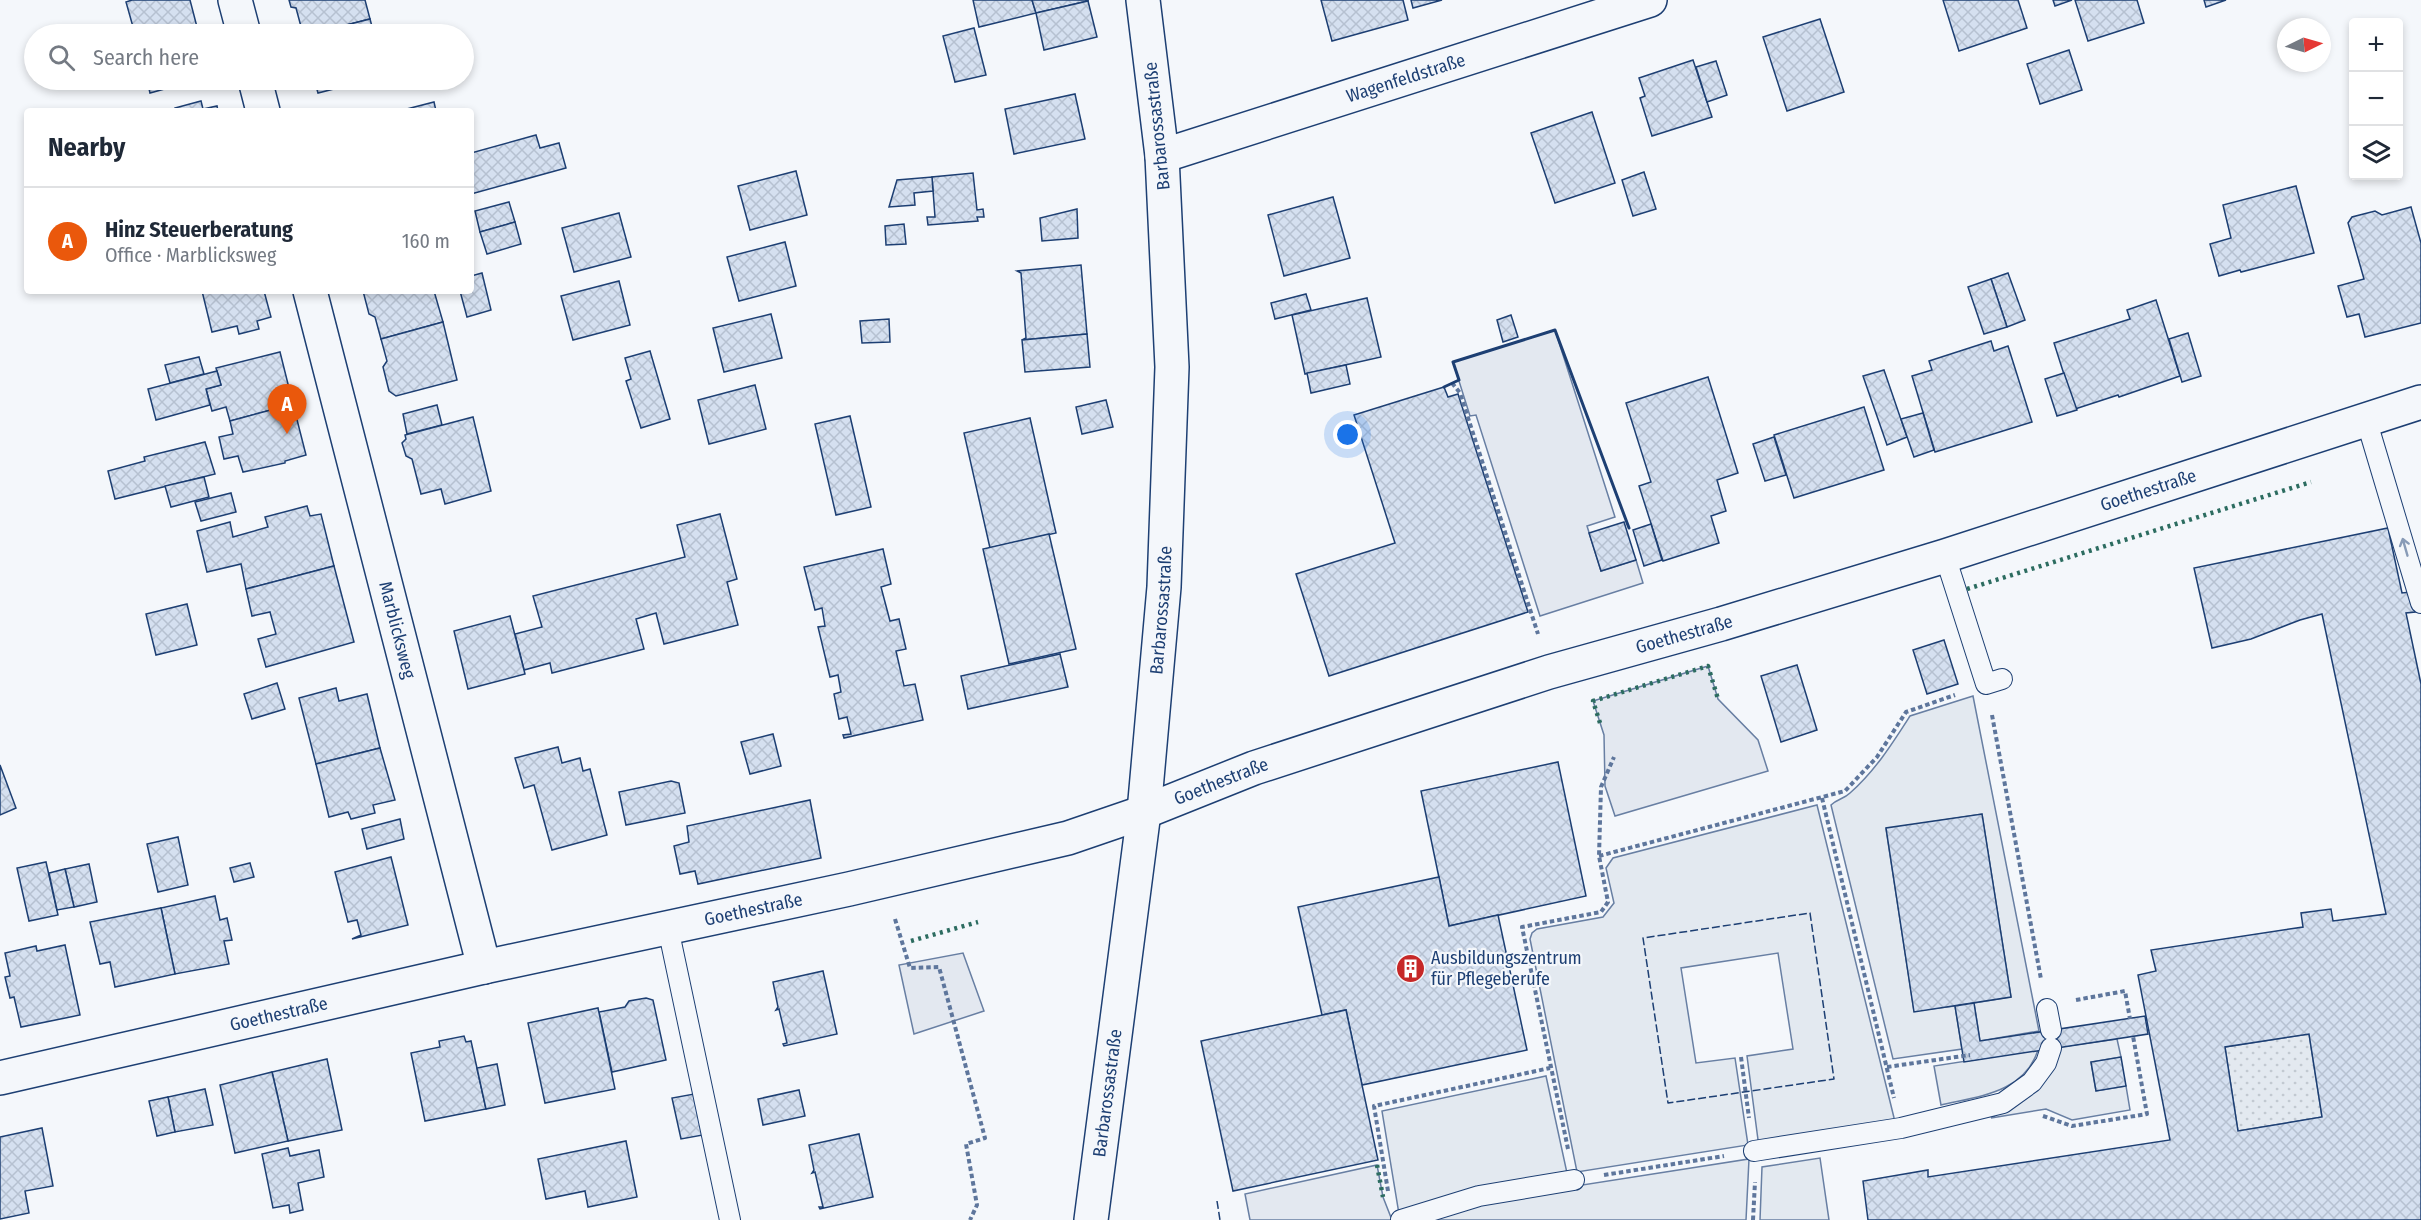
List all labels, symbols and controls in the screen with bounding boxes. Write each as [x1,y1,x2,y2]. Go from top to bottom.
north arrow [2277,18,2331,72]
map controls [2349,18,2403,180]
button: + [2349,18,2403,72]
search box [24,24,474,90]
icon: search [45,41,78,74]
text: Search here [93,44,199,71]
street label: Wagenfeldstraße [1344,49,1468,107]
street label: Barbarossastraße [1139,61,1175,191]
button: − [2349,72,2403,126]
button: layers [2349,126,2403,180]
text: Nearby [48,132,125,163]
text: Hinz Steuerberatung [105,216,293,243]
text: A [62,229,73,253]
text: 160 m [402,229,450,253]
text: Office · Marblicksweg [105,243,276,267]
pin: A [268,384,306,434]
your location [1333,420,1362,449]
street label: Goethestraße [2097,464,2199,516]
one-way arrow [2399,538,2410,557]
street label: Barbarossastraße [1145,545,1176,675]
street label: Marblicksweg [374,579,420,681]
street label: Goethestraße [1633,610,1735,658]
street label: Goethestraße [1171,753,1271,810]
street label: Goethestraße [702,888,804,931]
place label: Ausbildungszentrum für Pflegeberufe [1431,947,1582,990]
building icon: Ausbildungszentrum für Pflegeberufe [1394,952,1426,984]
street label: Goethestraße [228,992,330,1036]
street label: Barbarossastraße [1088,1028,1127,1158]

